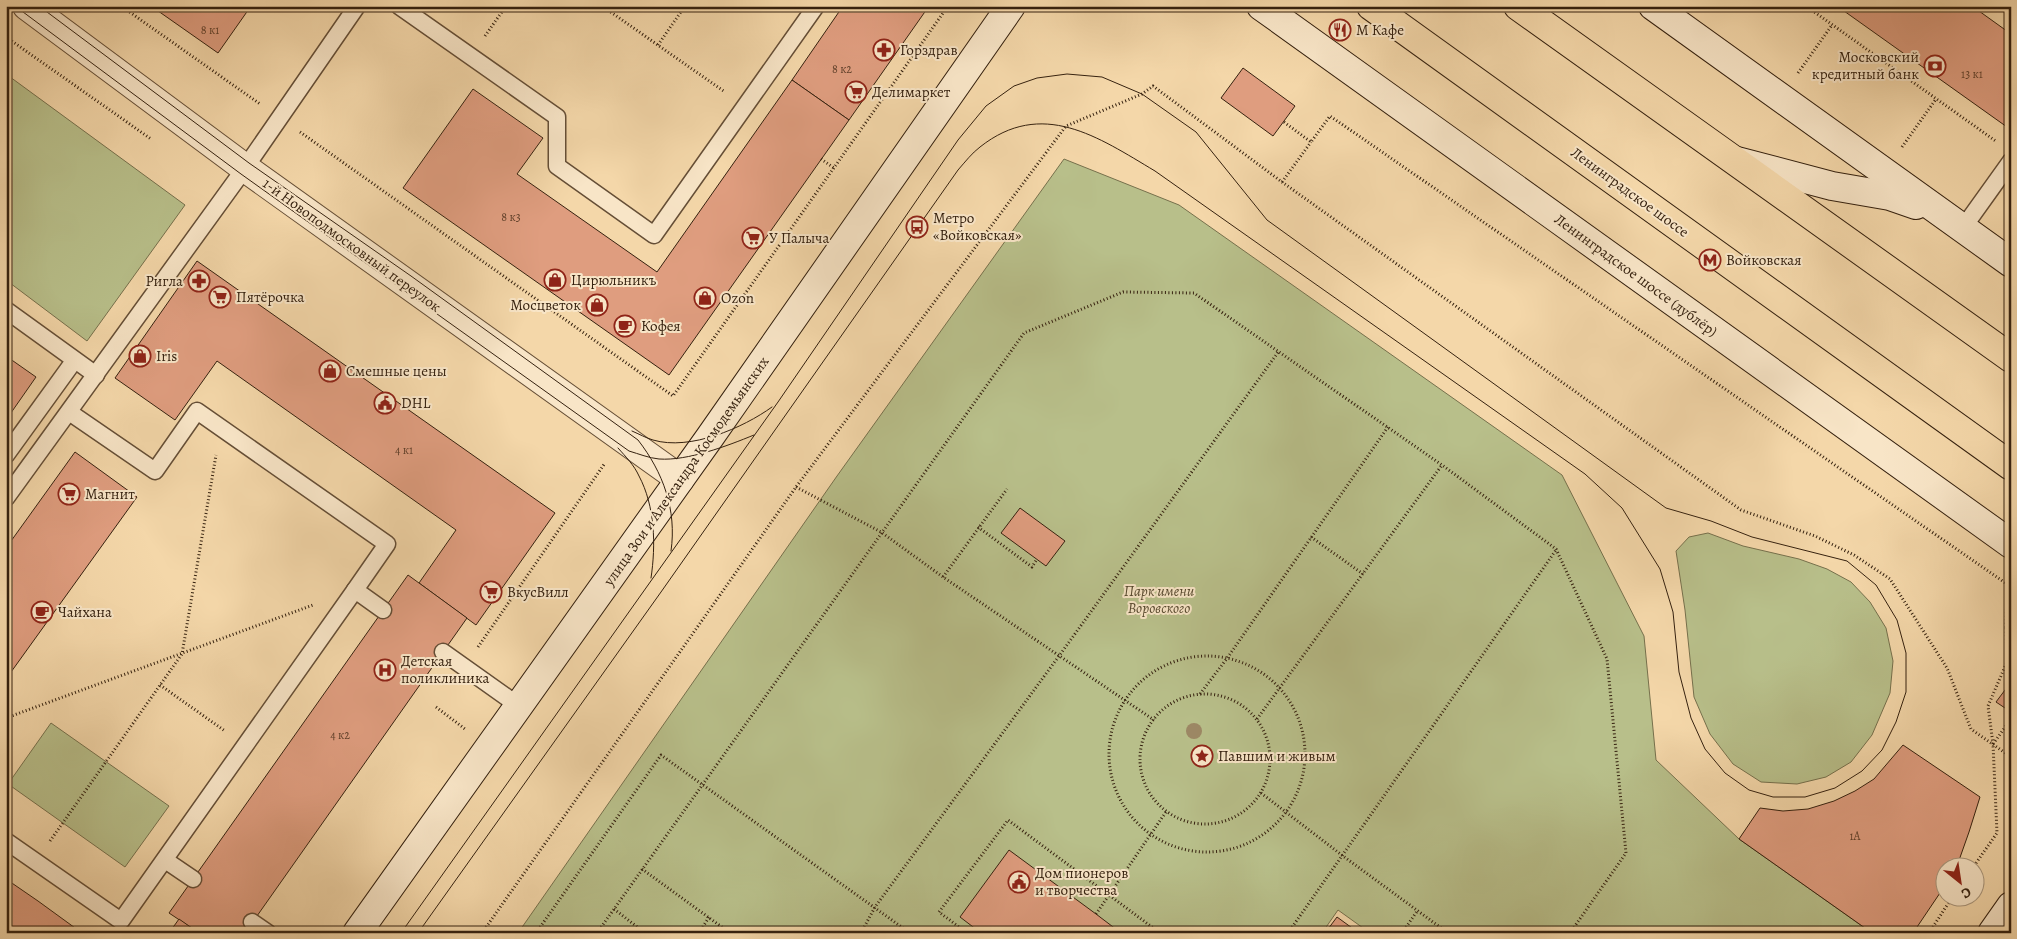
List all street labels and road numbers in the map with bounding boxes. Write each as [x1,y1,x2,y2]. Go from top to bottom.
street label: Ленинградское шоссе [1567,142,1693,242]
street label: 1-й Новоподмосковный переулок [259,173,445,317]
street label: Ленинградское шоссе (дублёр) [1550,209,1722,341]
street label: улица Зои и Александра Космодемьянских [598,352,774,591]

